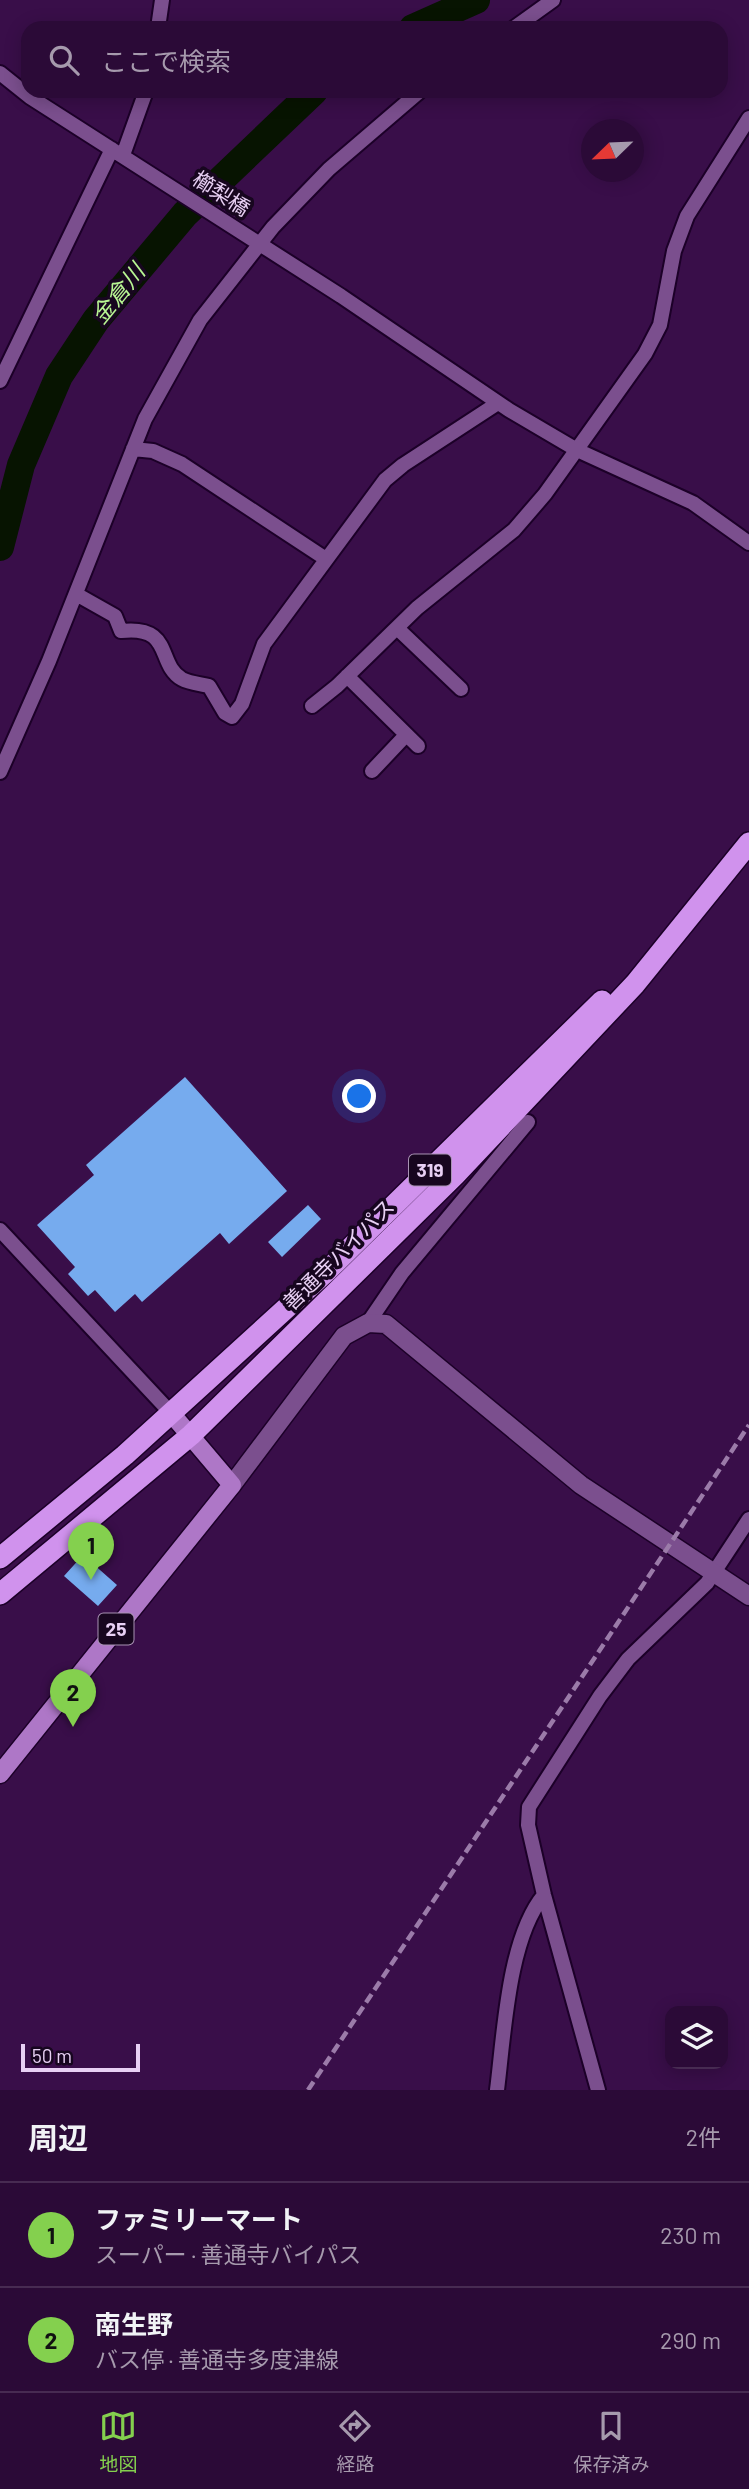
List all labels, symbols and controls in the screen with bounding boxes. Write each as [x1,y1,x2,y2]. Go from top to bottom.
search box [21,21,728,98]
icon: search [45,41,83,79]
text: ここで検索 [101,45,231,76]
north arrow [581,119,644,182]
street label: 櫛梨橋 [189,165,255,220]
water label: 金倉川 [85,255,152,329]
your location [342,1079,376,1113]
road number: 319 [409,1154,451,1186]
street label: 善通寺バイパス [277,1193,399,1315]
pin: 1 [68,1522,114,1580]
road number: 25 [99,1614,134,1644]
pin: 2 [50,1669,96,1727]
map controls [665,2006,728,2069]
button: layers [665,2006,728,2069]
scale bar [21,2041,140,2073]
text: 50 m [32,2044,72,2067]
text: 周辺 [28,2119,88,2155]
text: 2件 [686,2123,721,2151]
text: ファミリーマート [95,2203,303,2234]
text: 1 [47,2221,55,2249]
text: 230 m [660,2221,721,2249]
text: スーパー · 善通寺バイパス [95,2240,361,2268]
text: 南生野 [95,2308,173,2339]
text: 2 [45,2326,57,2354]
text: 290 m [660,2326,721,2354]
text: バス停 · 善通寺多度津線 [95,2345,339,2373]
tab: 地図 [99,2407,138,2476]
tab: 経路 [336,2407,375,2476]
tab: 保存済み [573,2407,650,2476]

